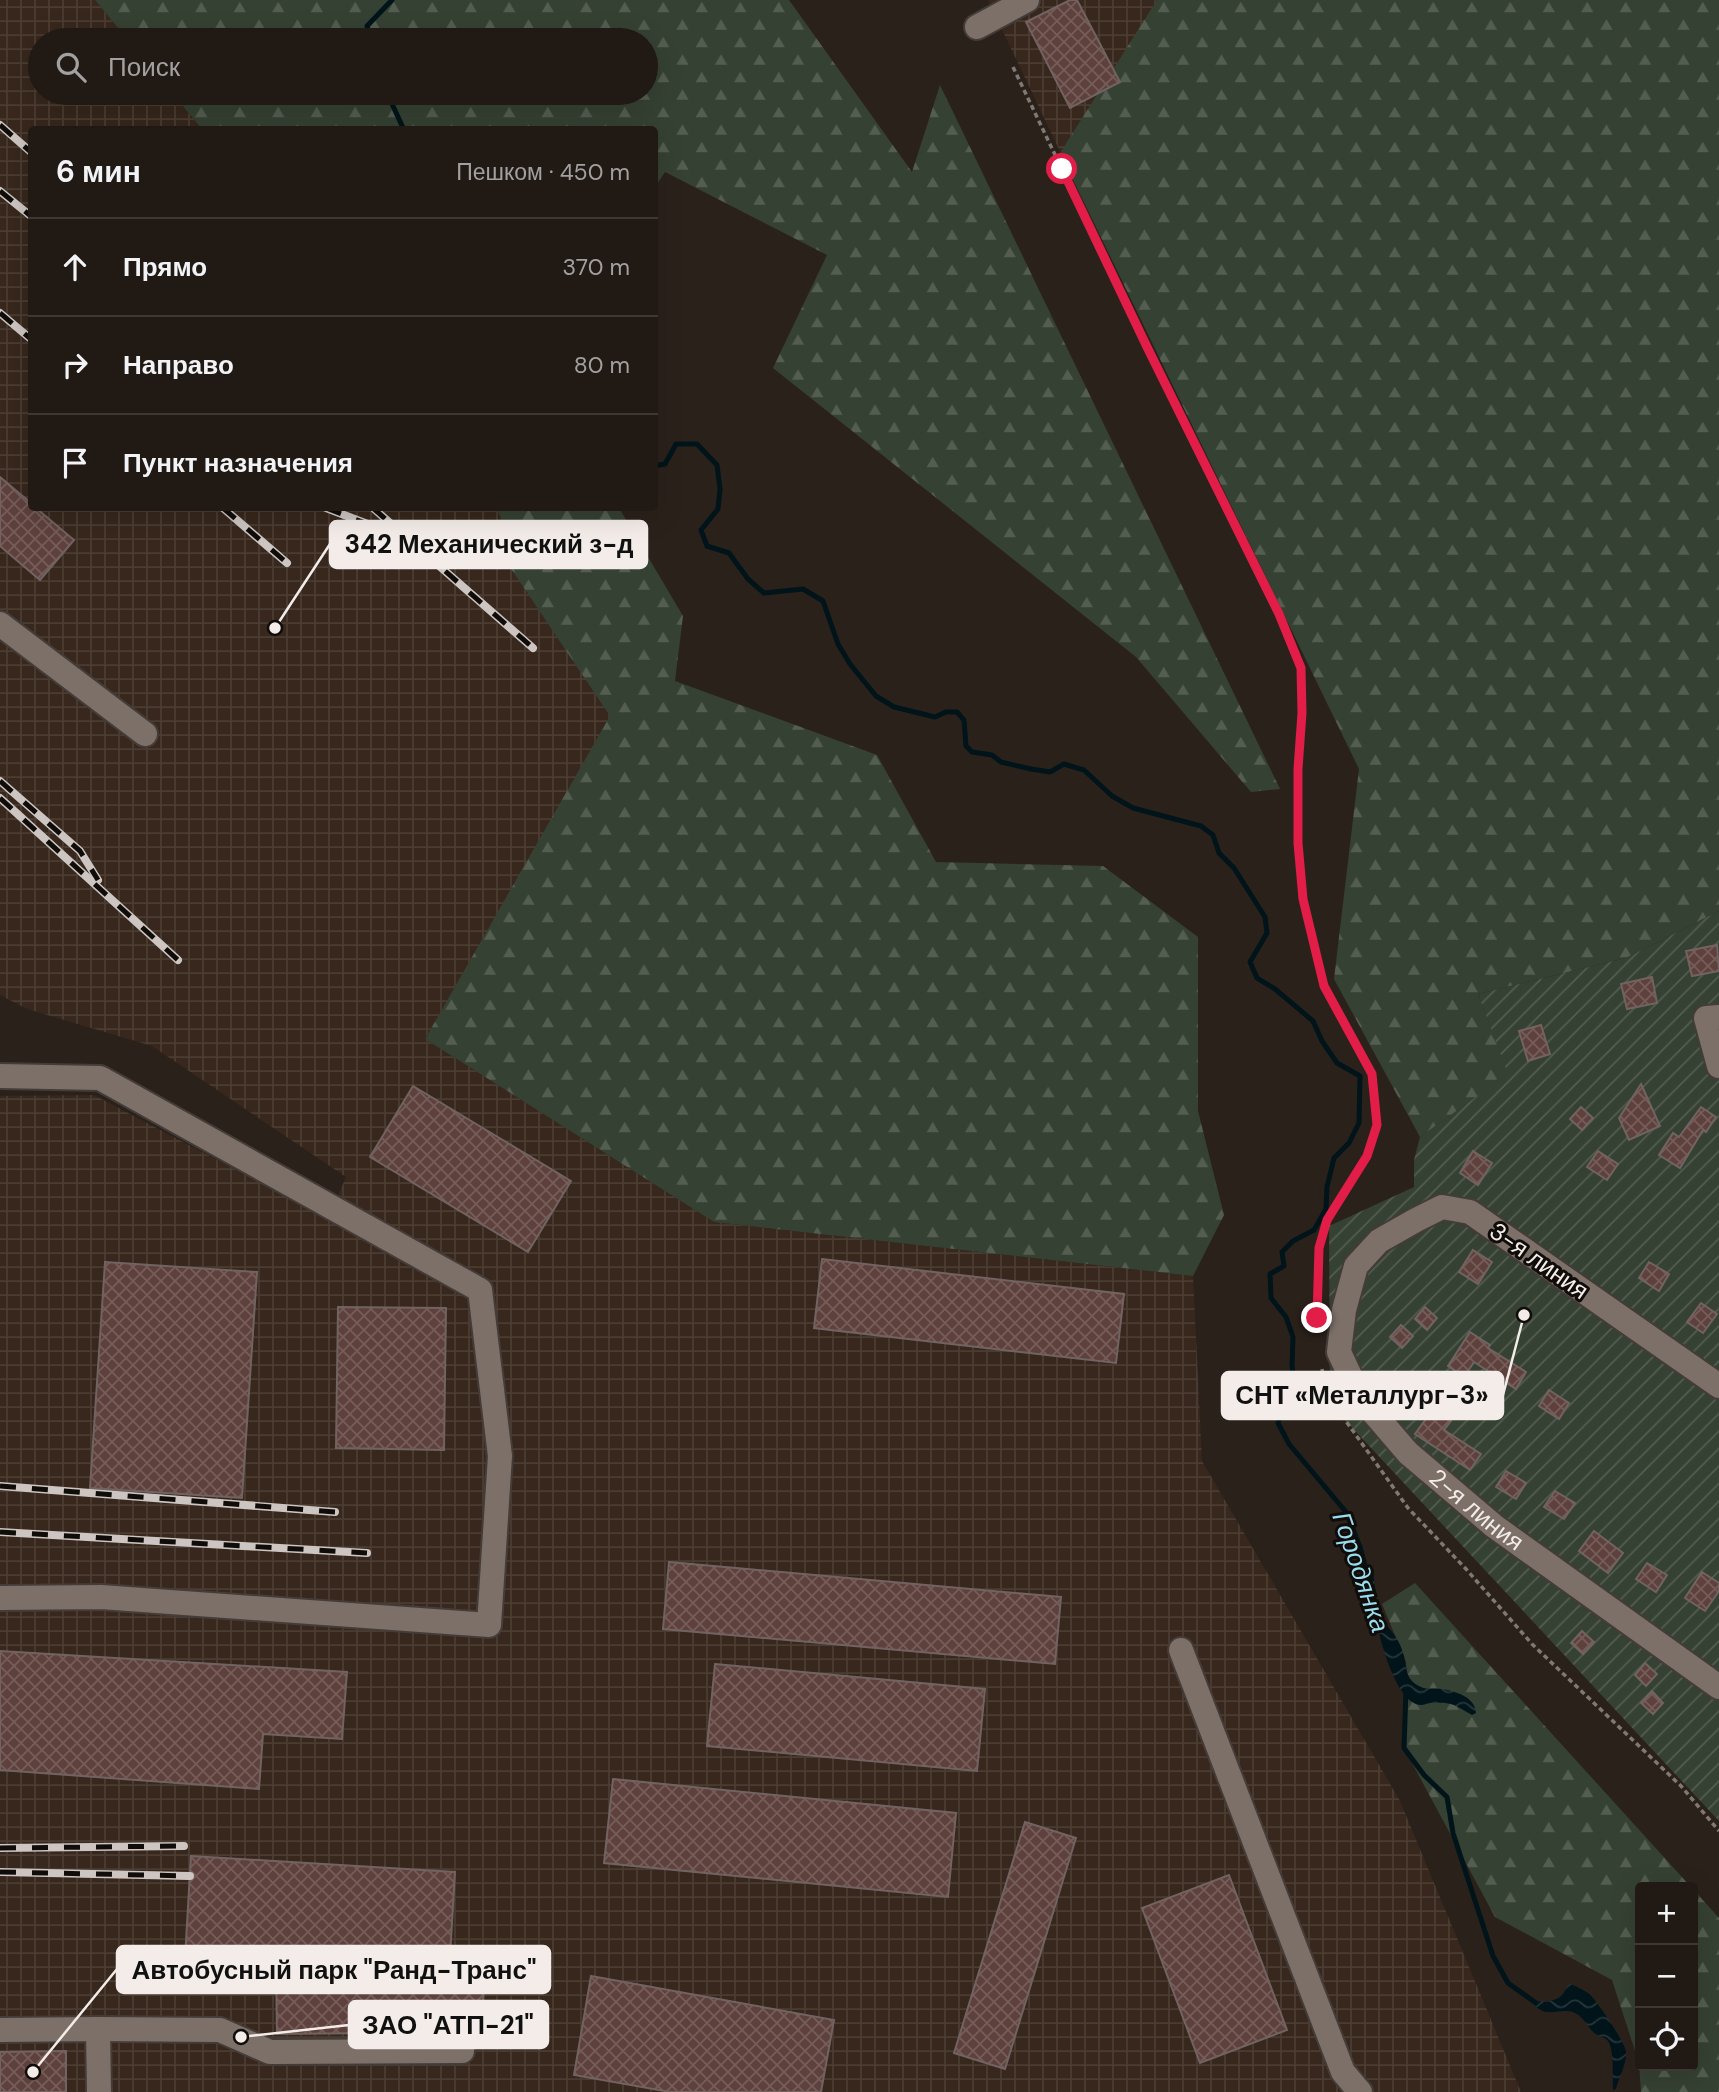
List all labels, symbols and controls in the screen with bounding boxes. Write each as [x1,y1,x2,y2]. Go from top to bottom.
search box [28,28,658,105]
icon: search [52,48,90,86]
text: Поиск [108,50,180,84]
text: 6 мин [56,152,141,191]
route start [1046,153,1077,184]
text: Пешком · 450 m [456,157,630,187]
icon: ahead [56,248,94,286]
text: Прямо [123,250,207,284]
text: 370 m [562,252,630,282]
icon: right [56,346,94,384]
text: Направо [123,348,234,382]
text: 80 m [574,350,630,380]
icon: arrive [56,444,94,482]
text: Пункт назначения [123,446,353,480]
callout: 342 Механический з-д [330,521,647,568]
text: 342 Механический з-д [344,527,634,561]
street label: 3-я линия [1484,1215,1595,1306]
route end [1301,1302,1332,1333]
callout: СНТ «Металлург-3» [1222,1372,1503,1419]
text: СНТ «Металлург-3» [1235,1378,1489,1412]
street label: 2-я линия [1423,1462,1530,1557]
water label: Городянка [1325,1507,1397,1637]
map controls [1635,1882,1698,2071]
button: + [1635,1882,1698,1945]
button: − [1635,1945,1698,2008]
callout: Автобусный парк "Ранд-Транс" [117,1946,550,1993]
text: Автобусный парк "Ранд-Транс" [132,1953,536,1987]
callout: ЗАО "АТП-21" [349,2001,548,2048]
text: ЗАО "АТП-21" [362,2008,534,2042]
button: locate [1635,2008,1698,2071]

